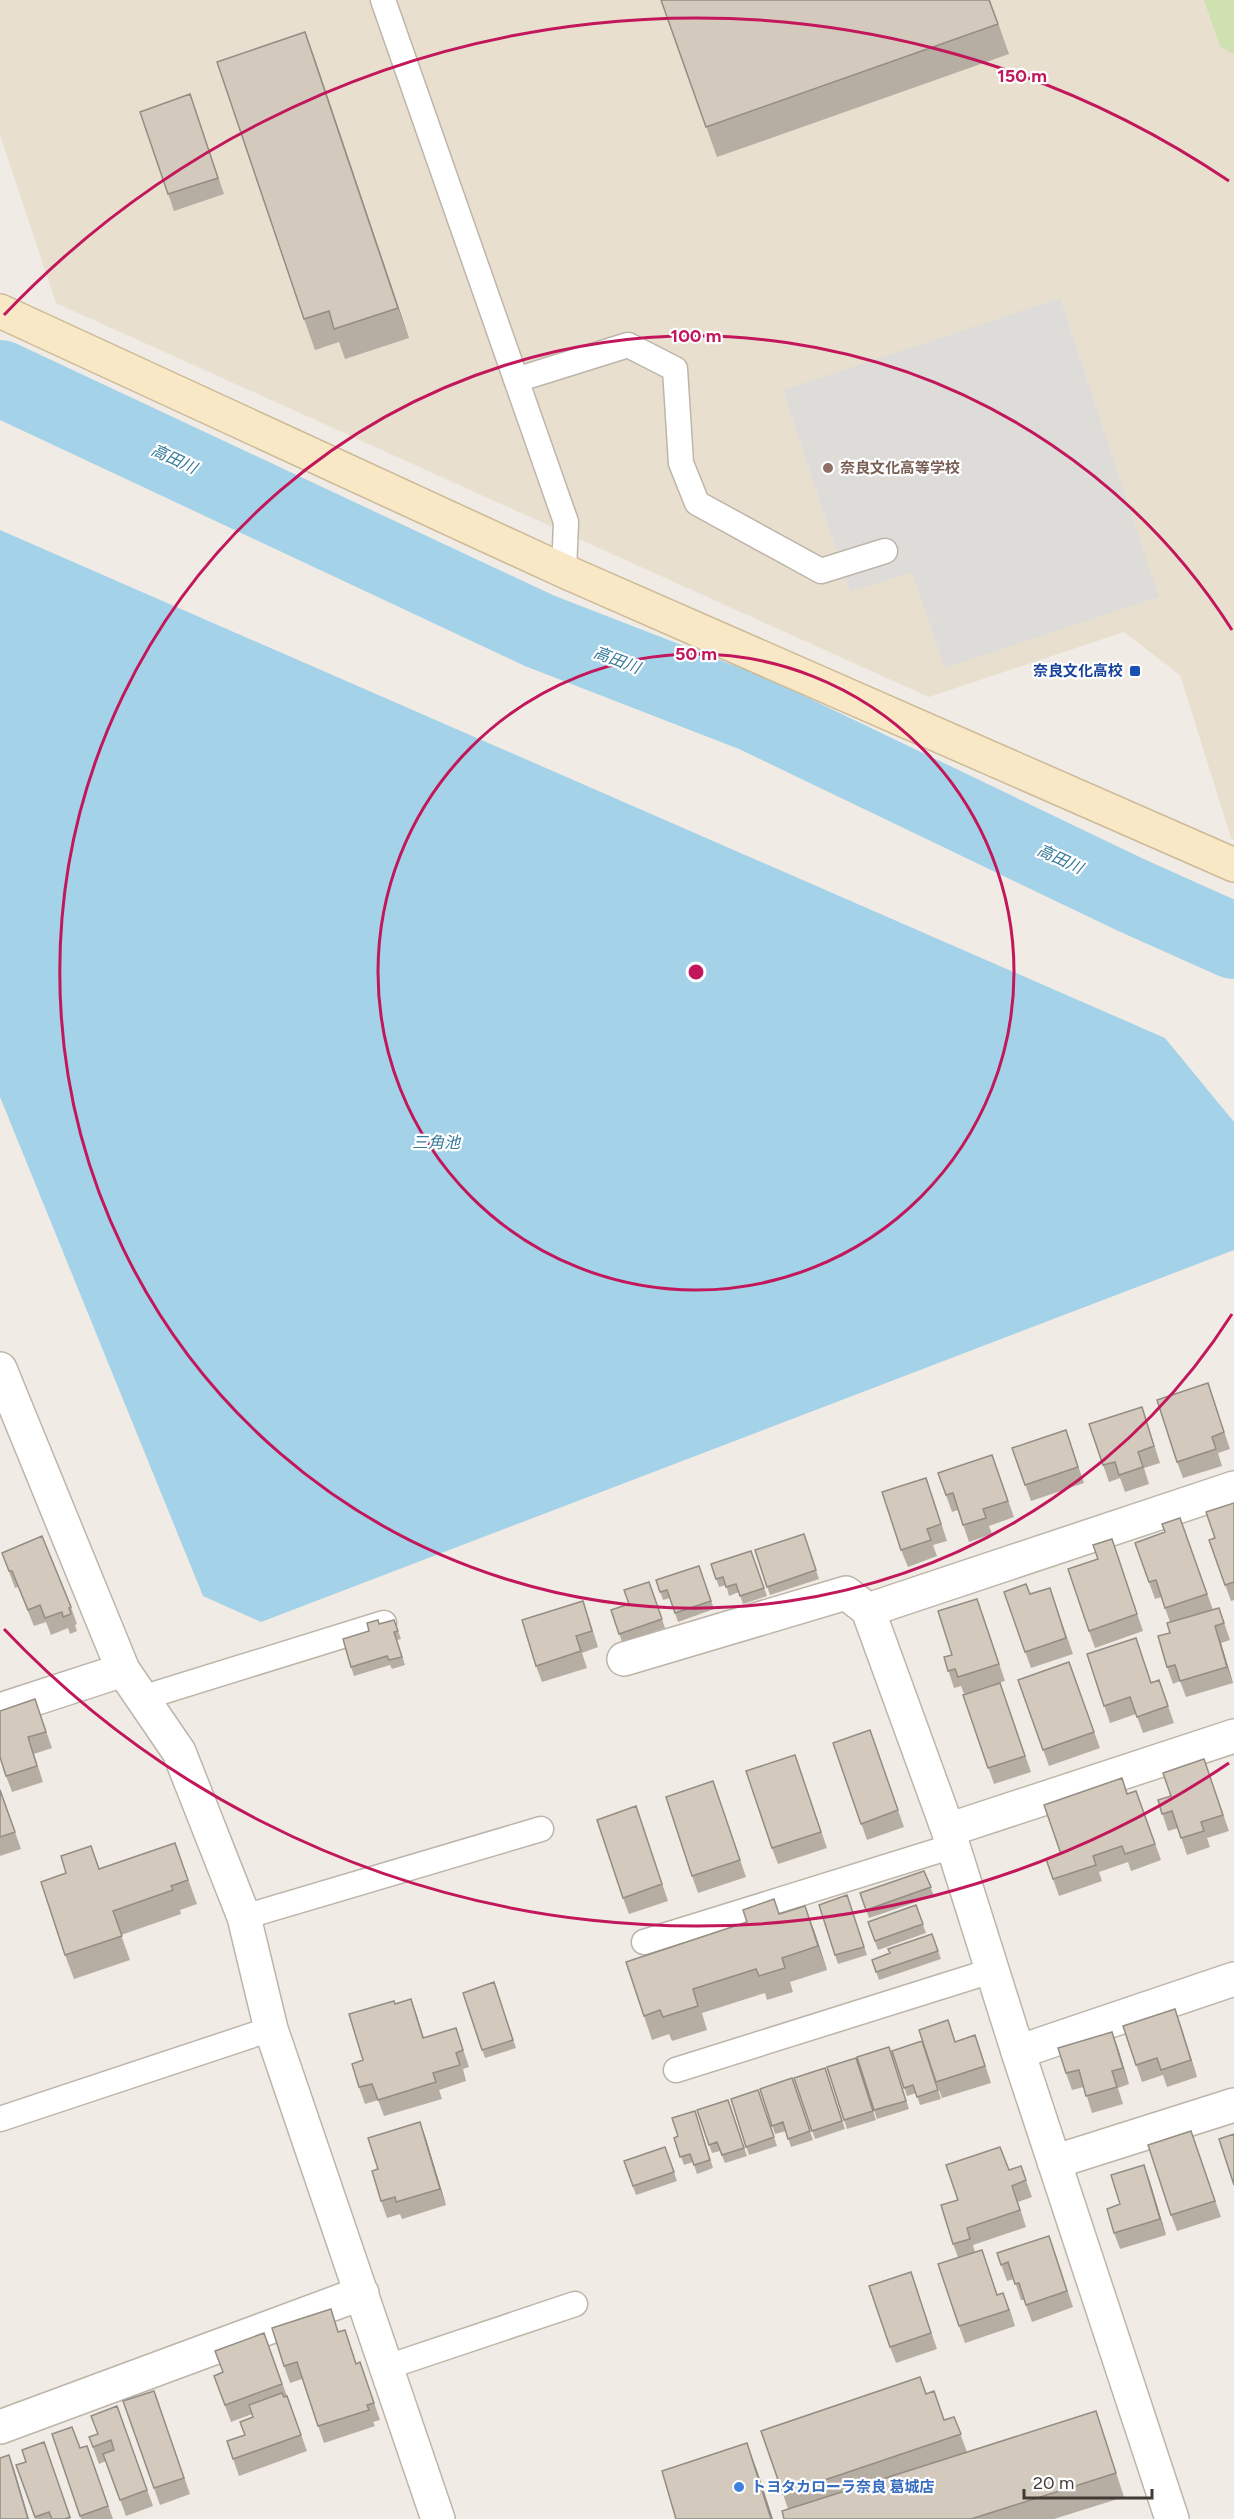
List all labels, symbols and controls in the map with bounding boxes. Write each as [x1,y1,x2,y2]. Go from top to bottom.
text: 150 m [997,65,1047,87]
text: 100 m [671,325,721,347]
water label: 高田川 [148,440,202,479]
place label: 奈良文化高等学校 [840,459,960,477]
marker: 奈良文化高等学校 [821,461,835,475]
water label: 高田川 [591,643,645,678]
text: 50 m [675,643,717,665]
place label: 奈良文化高校 [1033,662,1123,680]
marker: 奈良文化高校 [1128,664,1142,678]
water label: 高田川 [1034,840,1088,879]
centre of rings [686,962,706,982]
water label: 三角池 [412,1133,462,1152]
scale bar [1024,2462,1152,2500]
text: 20 m [1033,2472,1074,2494]
place label: トヨタカローラ奈良 葛城店 [751,2478,935,2496]
marker: トヨタカローラ奈良 葛城店 [732,2480,746,2494]

